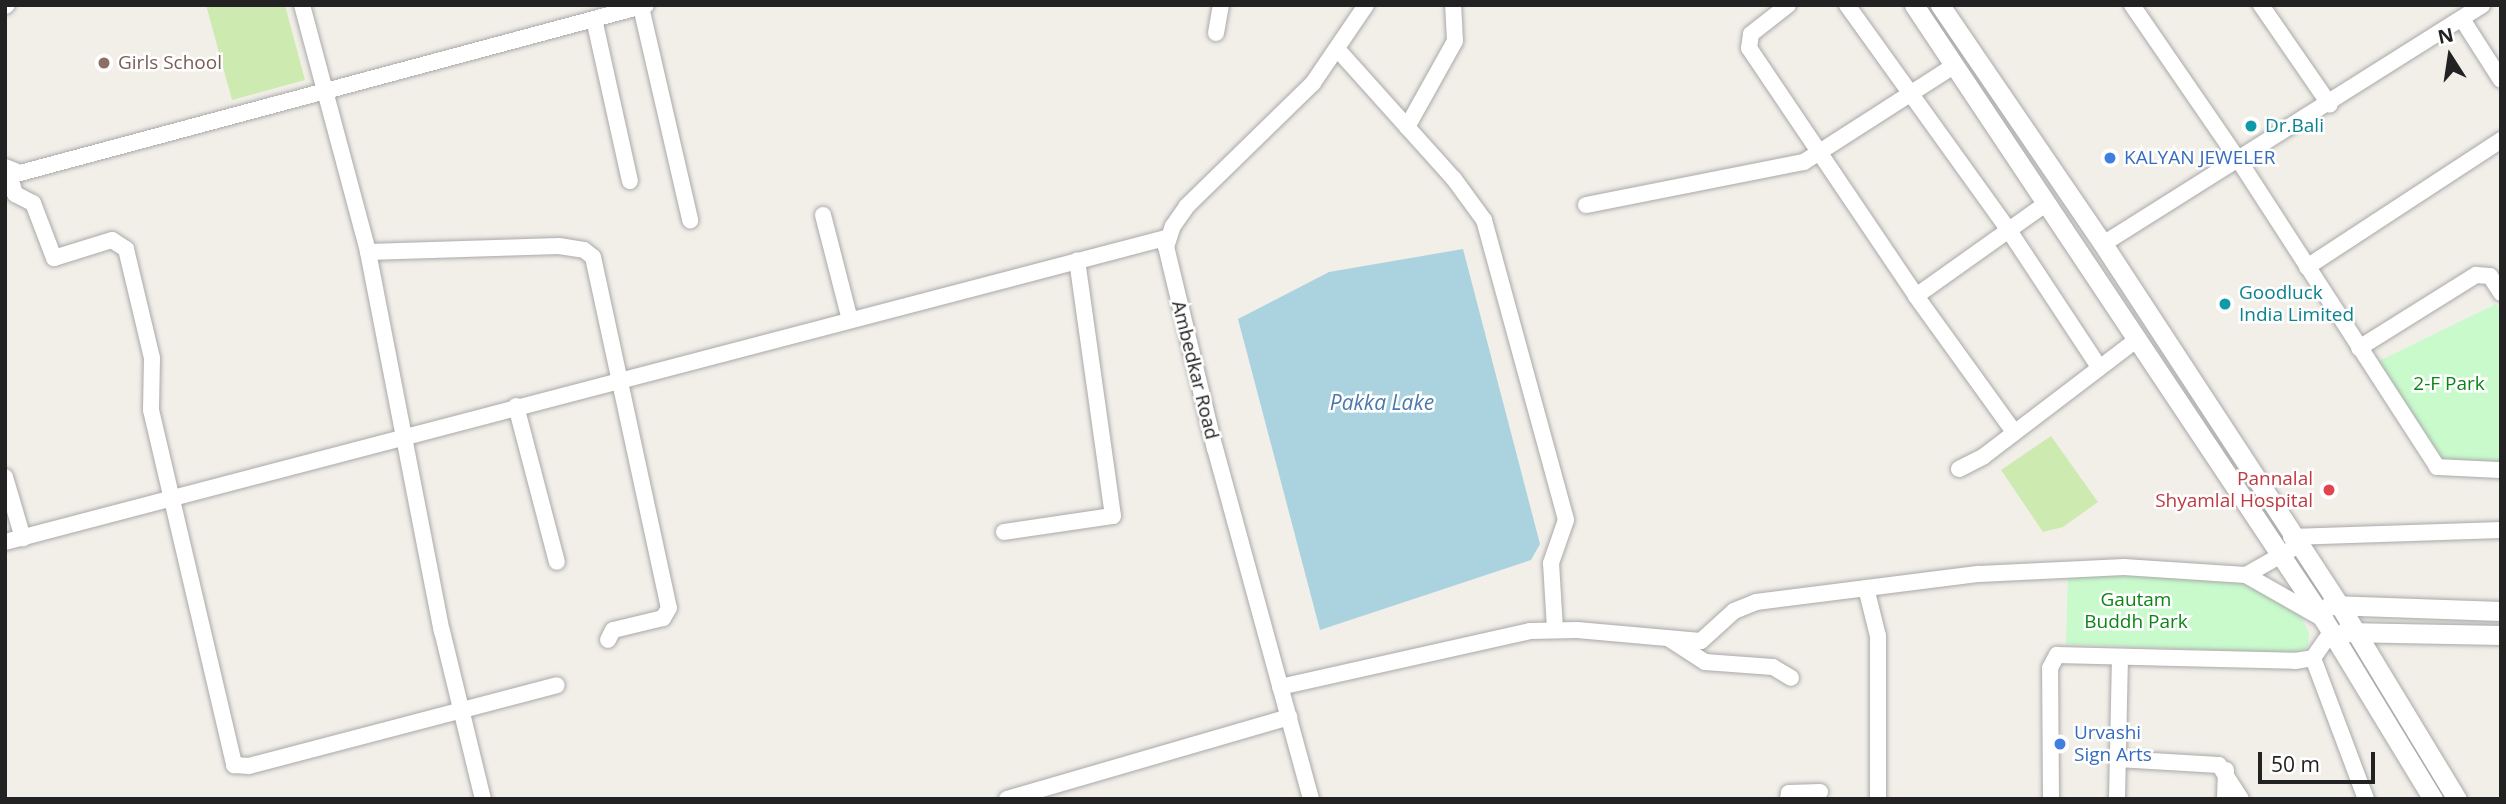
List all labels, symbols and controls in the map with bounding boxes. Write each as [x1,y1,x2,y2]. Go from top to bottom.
north arrow [2415,21,2485,91]
text: N [2435,21,2456,50]
place label: Girls School [118,52,222,74]
marker: Girls School [96,55,112,71]
place label: Dr.Bali [2265,115,2324,137]
marker: Dr.Bali [2243,118,2259,134]
place label: KALYAN JEWELER [2124,147,2275,169]
marker: KALYAN JEWELER [2102,150,2118,166]
place label: Goodluck India Limited [2239,282,2354,326]
marker: Goodluck India Limited [2217,296,2233,312]
street label: Ambedkar Road [1167,298,1223,442]
park label: 2-F Park [2413,373,2485,395]
water label: Pakka Lake [1330,389,1434,415]
place label: Pannalal Shyamlal Hospital [2155,468,2313,512]
marker: Pannalal Shyamlal Hospital [2319,480,2339,500]
park label: Gautam Buddh Park [2084,589,2188,633]
place label: Urvashi Sign Arts [2074,722,2152,766]
marker: Urvashi Sign Arts [2052,736,2068,752]
scale bar [2261,738,2378,782]
text: 50 m [2271,750,2320,778]

